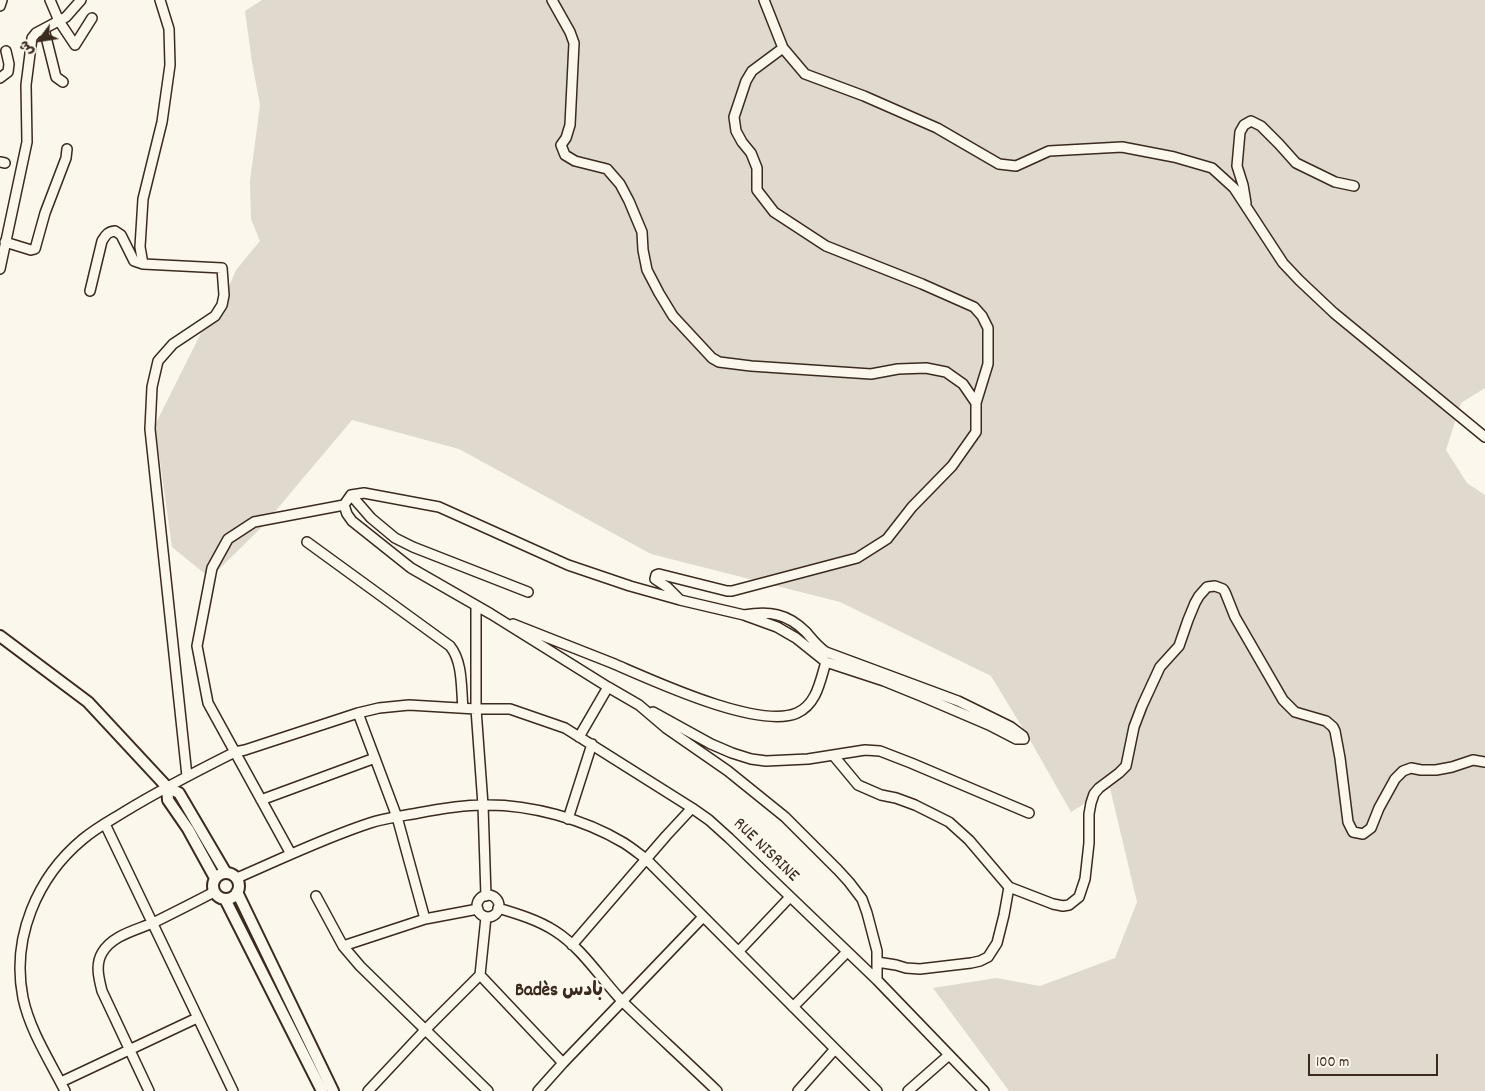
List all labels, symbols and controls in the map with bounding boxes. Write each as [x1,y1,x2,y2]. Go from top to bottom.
north arrow [15,15,65,65]
text: ش [15,36,40,59]
street label: RUE NISRINE [727,814,803,888]
district label: Badès بادس [515,981,603,1003]
scale bar [1310,1044,1440,1076]
text: 100 m [1316,1052,1349,1074]

